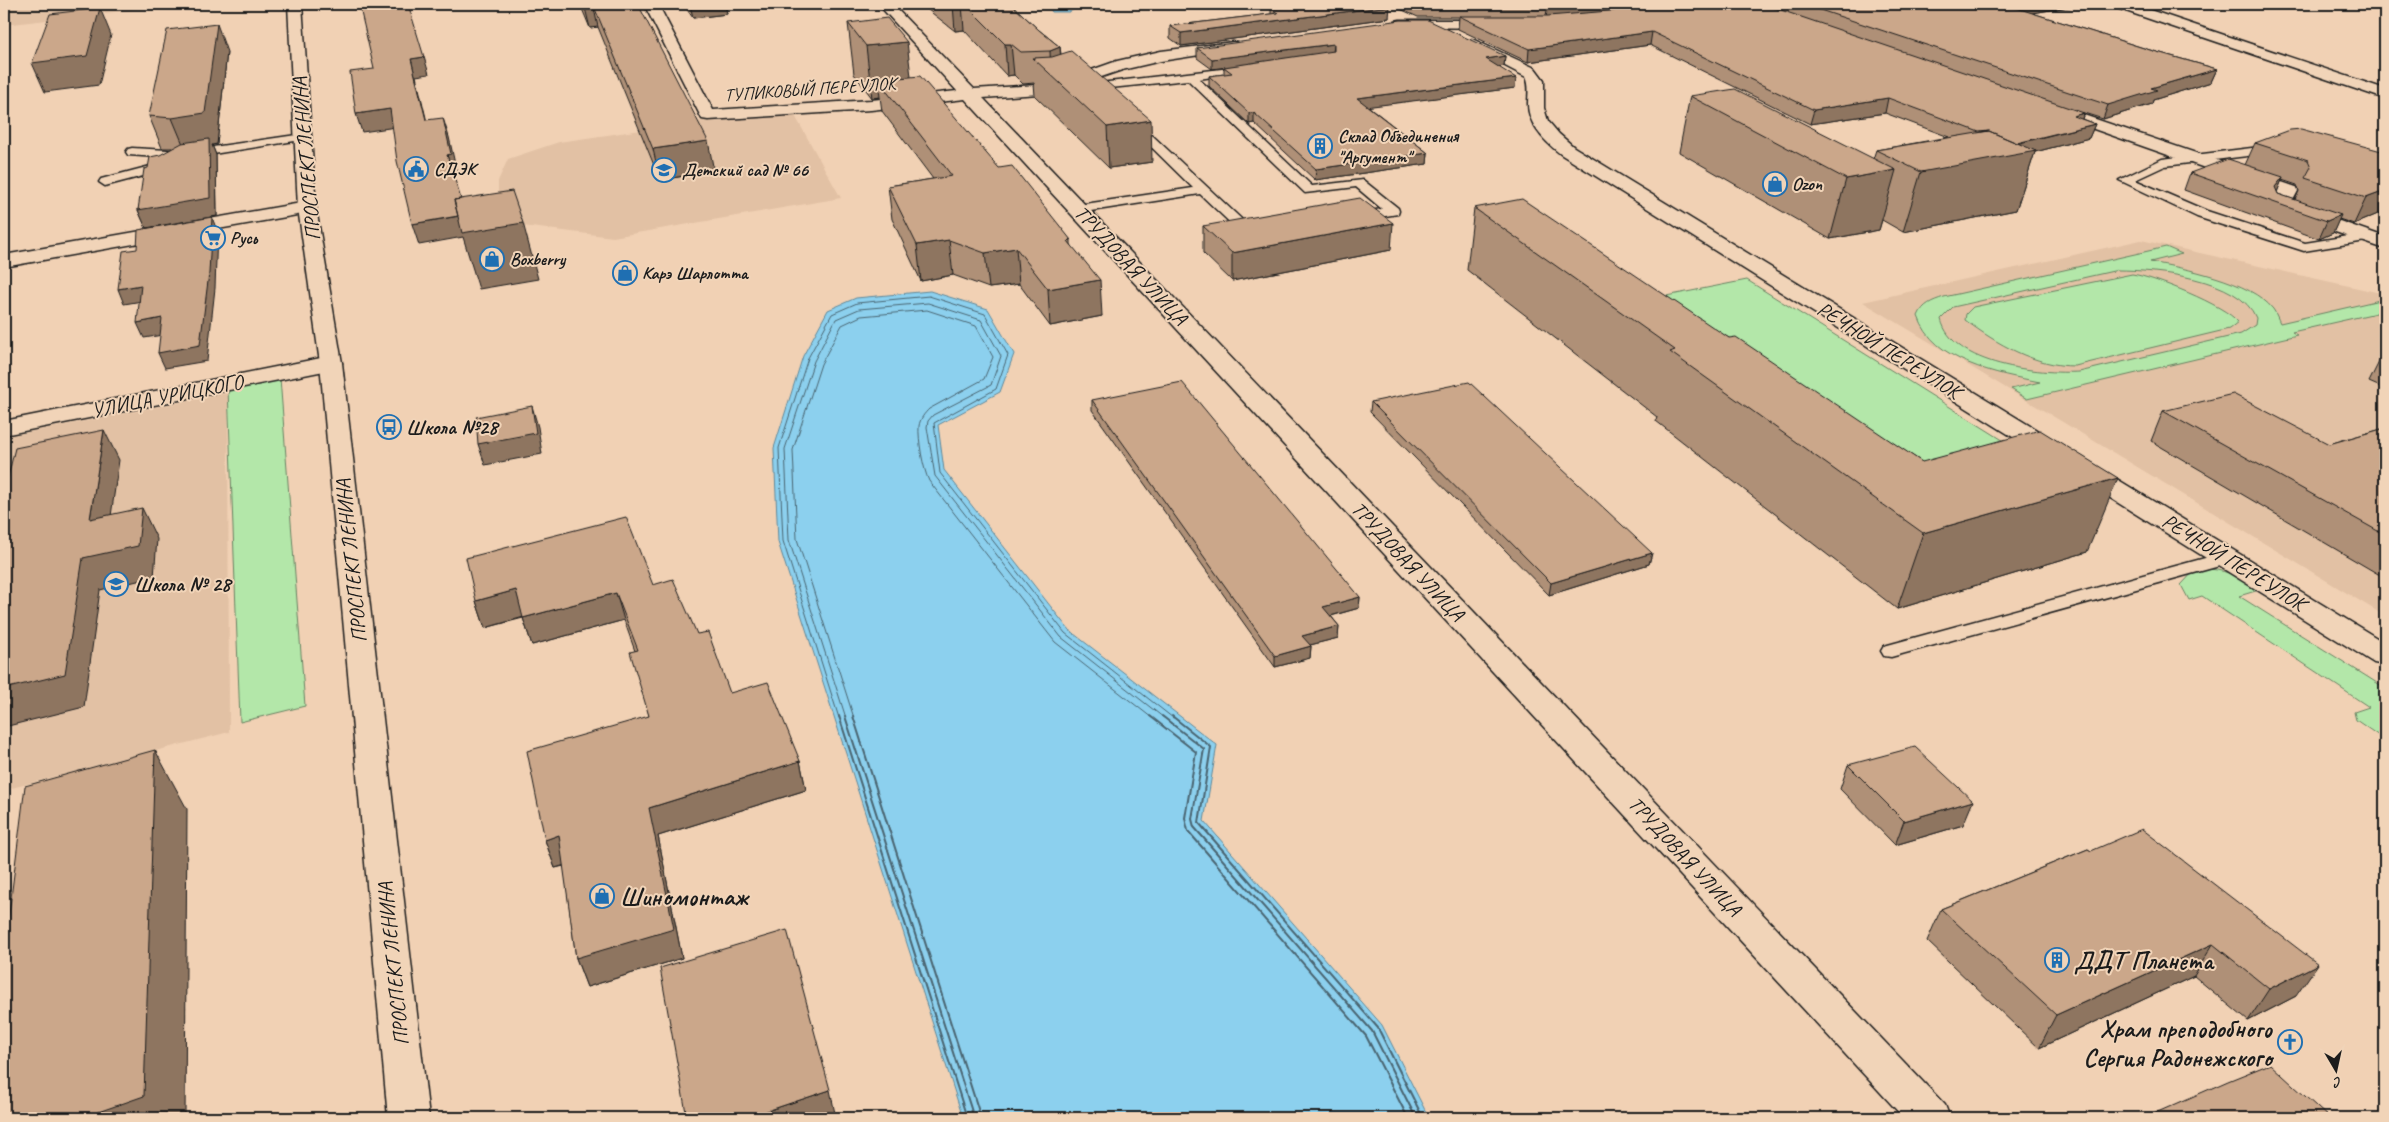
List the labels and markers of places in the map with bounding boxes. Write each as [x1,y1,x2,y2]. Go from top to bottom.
place label: Склад Объединения "Аргумент" [1338,125,1460,168]
building icon: Склад Объединения "Аргумент" [1307,133,1333,159]
public building icon: СДЭК [403,156,429,182]
school or university icon: Детский сад № 66 [651,157,677,183]
place label: СДЭК [434,158,479,180]
place label: Детский сад № 66 [682,159,809,181]
shop icon: Ozon [1762,171,1788,197]
place label: Ozon [1792,173,1823,195]
supermarket icon: Русь [200,225,226,251]
place label: Русь [230,227,259,249]
shop icon: Boxberry [479,246,505,272]
place label: Boxberry [510,248,567,270]
shop icon: Карэ Шарлотта [612,260,638,286]
place label: Карэ Шарлотта [642,262,750,284]
bus stop icon: Школа №28 [376,414,402,440]
place label: Школа №28 [406,414,500,440]
school or university icon: Школа № 28 [103,571,129,597]
place label: Школа № 28 [134,571,233,597]
place label: Шиномонтаж [620,881,750,913]
shop icon: Шиномонтаж [589,883,615,909]
place label: ДДТ Планета [2074,945,2215,977]
building icon: ДДТ Планета [2044,947,2070,973]
place label: Храм преподобного Сергия Радонежского [2084,1013,2274,1074]
church icon: Храм преподобного Сергия Радонежского [2277,1029,2303,1055]

